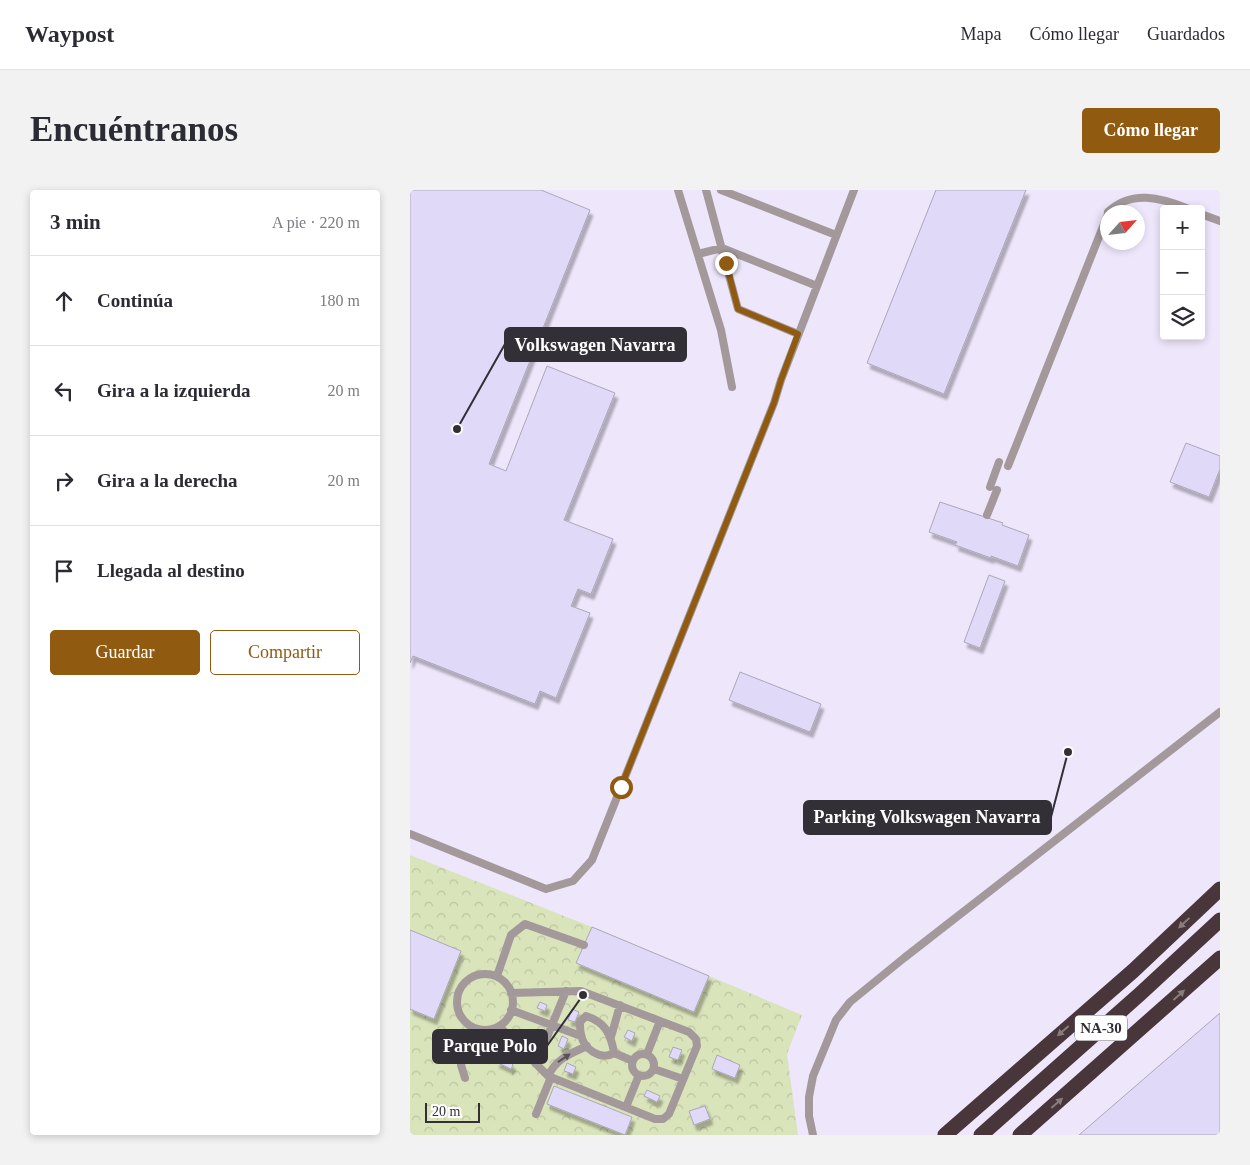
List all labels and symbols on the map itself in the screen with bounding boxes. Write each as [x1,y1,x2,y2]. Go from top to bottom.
north arrow [1100,205,1145,250]
route end [715,252,738,275]
callout: Volkswagen Navarra [505,328,686,361]
text: Volkswagen Navarra [515,335,675,355]
route start [610,776,633,799]
callout: Parking Volkswagen Navarra [804,801,1051,834]
text: Parking Volkswagen Navarra [813,807,1041,827]
one-way arrow [1179,917,1191,929]
one-way arrow [1172,990,1185,1001]
road number: NA-30 [1075,1016,1127,1040]
one-way arrow [1058,1025,1070,1037]
callout: Parque Polo [433,1030,547,1063]
text: Parque Polo [443,1036,537,1056]
one-way arrow [558,1053,571,1062]
one-way arrow [1050,1097,1062,1109]
scale bar [425,1100,480,1123]

